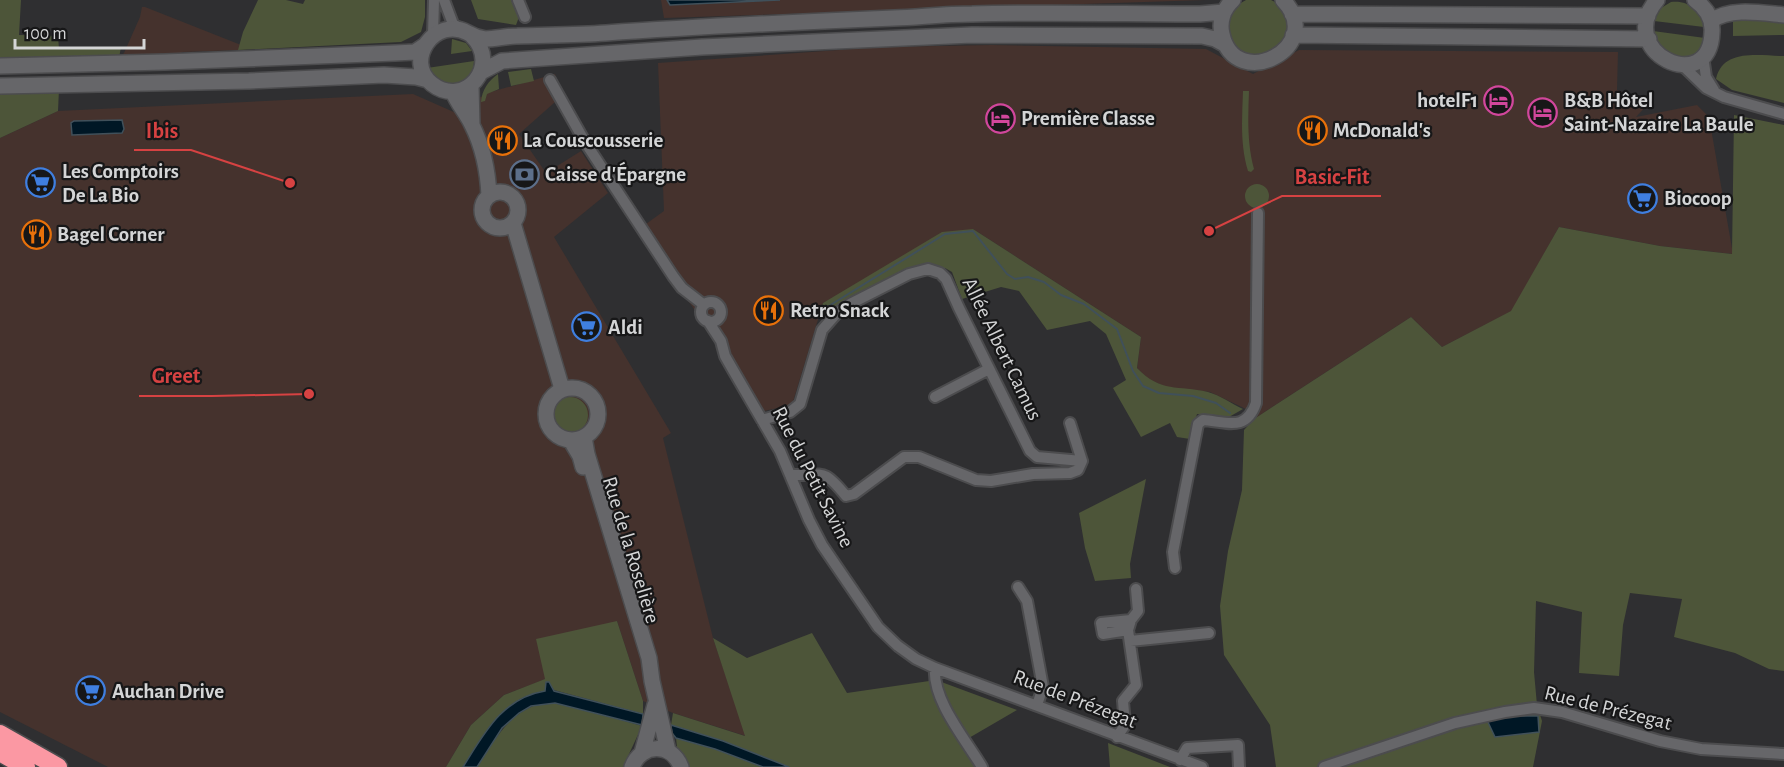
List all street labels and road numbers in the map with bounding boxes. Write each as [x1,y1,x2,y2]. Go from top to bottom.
street label: Allée Albert Camus [958,274,1046,424]
street label: Rue du Petit Savine [768,403,858,551]
street label: Rue de la Roselière [599,474,663,626]
street label: Rue de Prézegat [1010,666,1140,732]
street label: Rue de Prézegat [1542,682,1674,734]

